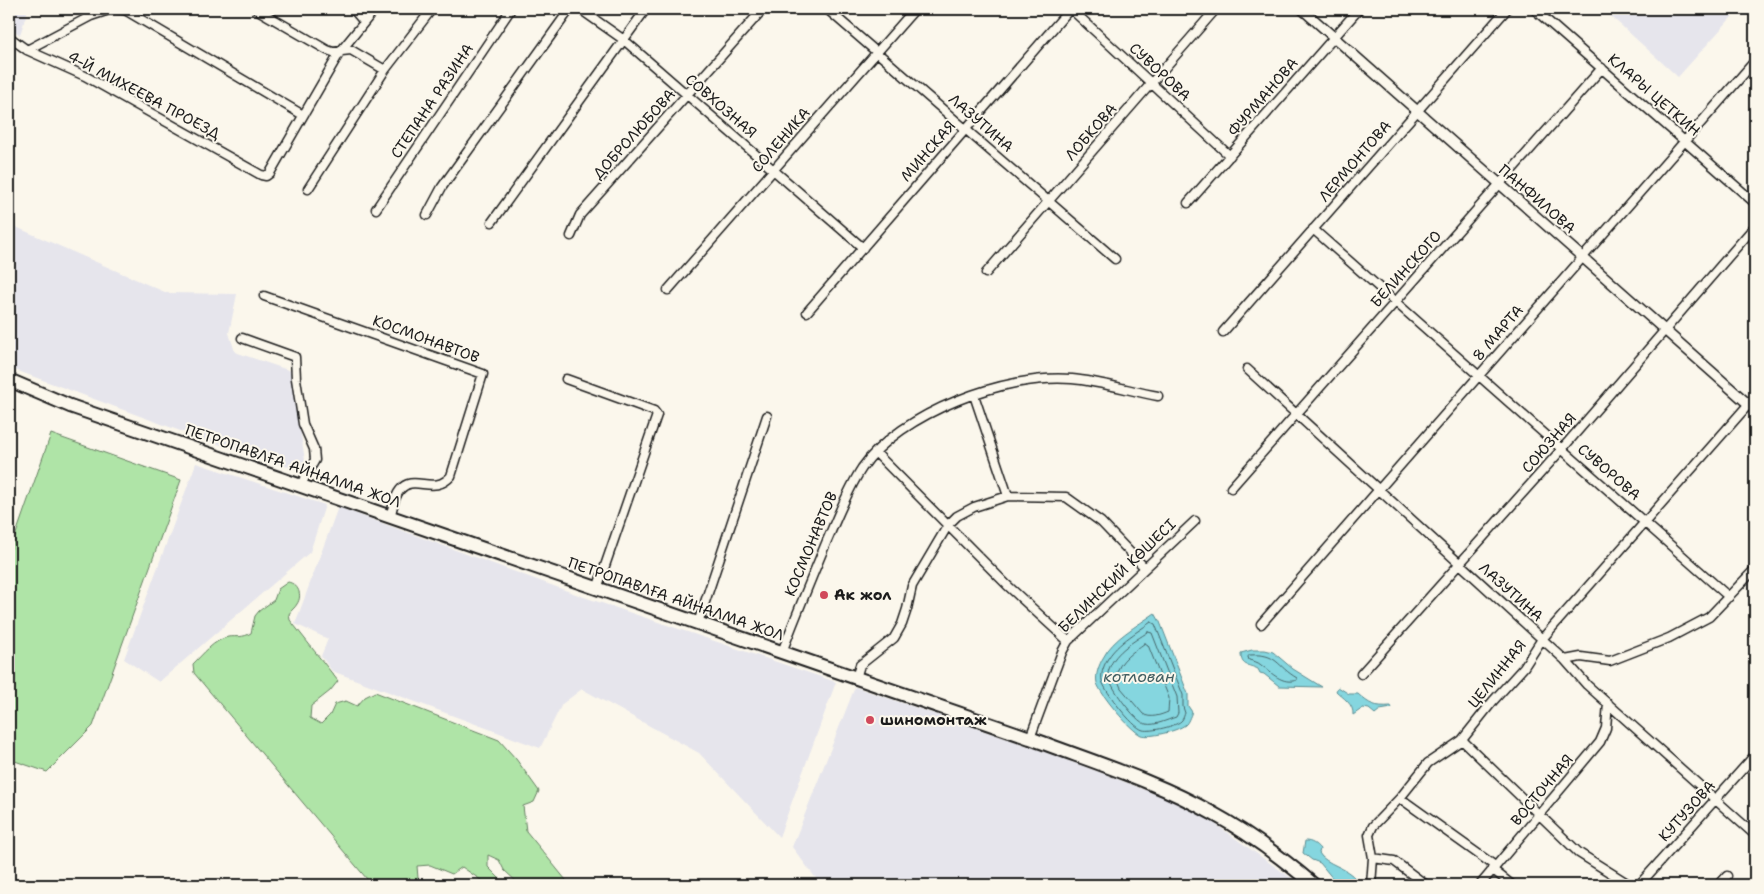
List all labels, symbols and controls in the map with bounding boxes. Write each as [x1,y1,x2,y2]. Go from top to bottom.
street label: СУВОРОВА [1125,38,1195,106]
street label: СТЕПАНА РАЗИНА [386,40,478,162]
street label: 4-Й МИХЕЕВА ПРОЕЗД [64,45,225,144]
street label: КЛАРЫ ЦЕТКИН [1603,49,1705,141]
street label: ФУРМАНОВА [1223,53,1303,141]
street label: СОВХОЗНАЯ [681,69,761,143]
street label: ДОБРОЛЮБОВА [588,85,680,183]
street label: ЛАЗУТИНА [944,89,1018,157]
street label: ЛОБКОВА [1061,99,1122,165]
street label: СОЛЕНИКА [747,103,815,177]
street label: МИНСКАЯ [896,116,960,186]
street label: ЛЕРМОНТОВА [1314,116,1396,206]
street label: ПАНФИЛОВА [1494,160,1580,238]
street label: БЕЛИНСКОГО [1366,226,1446,312]
street label: 8 МАРТА [1468,301,1528,365]
street label: КОСМОНАВТОВ [370,310,482,368]
street label: СОЮЗНАЯ [1517,409,1581,477]
street label: ПЕТРОПАВЛҒА АЙНАЛМА ЖОЛ [182,419,404,512]
street label: СУВОРОВА [1573,439,1645,505]
street label: КОСМОНАВТОВ [780,488,842,600]
street label: БЕЛИНСКИЙ КӨШЕСІ [1053,514,1180,637]
street label: ПЕТРОПАВЛҒА АЙНАЛМА ЖОЛ [565,552,787,645]
street label: ЛАЗУТИНА [1475,558,1547,626]
place label: Ак жол [834,585,891,605]
marker: Ак жол [818,589,830,601]
street label: ЦЕЛИННАЯ [1463,636,1531,712]
water label: котлован [1103,666,1175,687]
place label: шиномонтаж [880,710,987,730]
marker: шиномонтаж [864,714,876,726]
street label: ВОСТОЧНАЯ [1506,750,1578,830]
street label: КУТУЗОВА [1654,776,1720,846]

